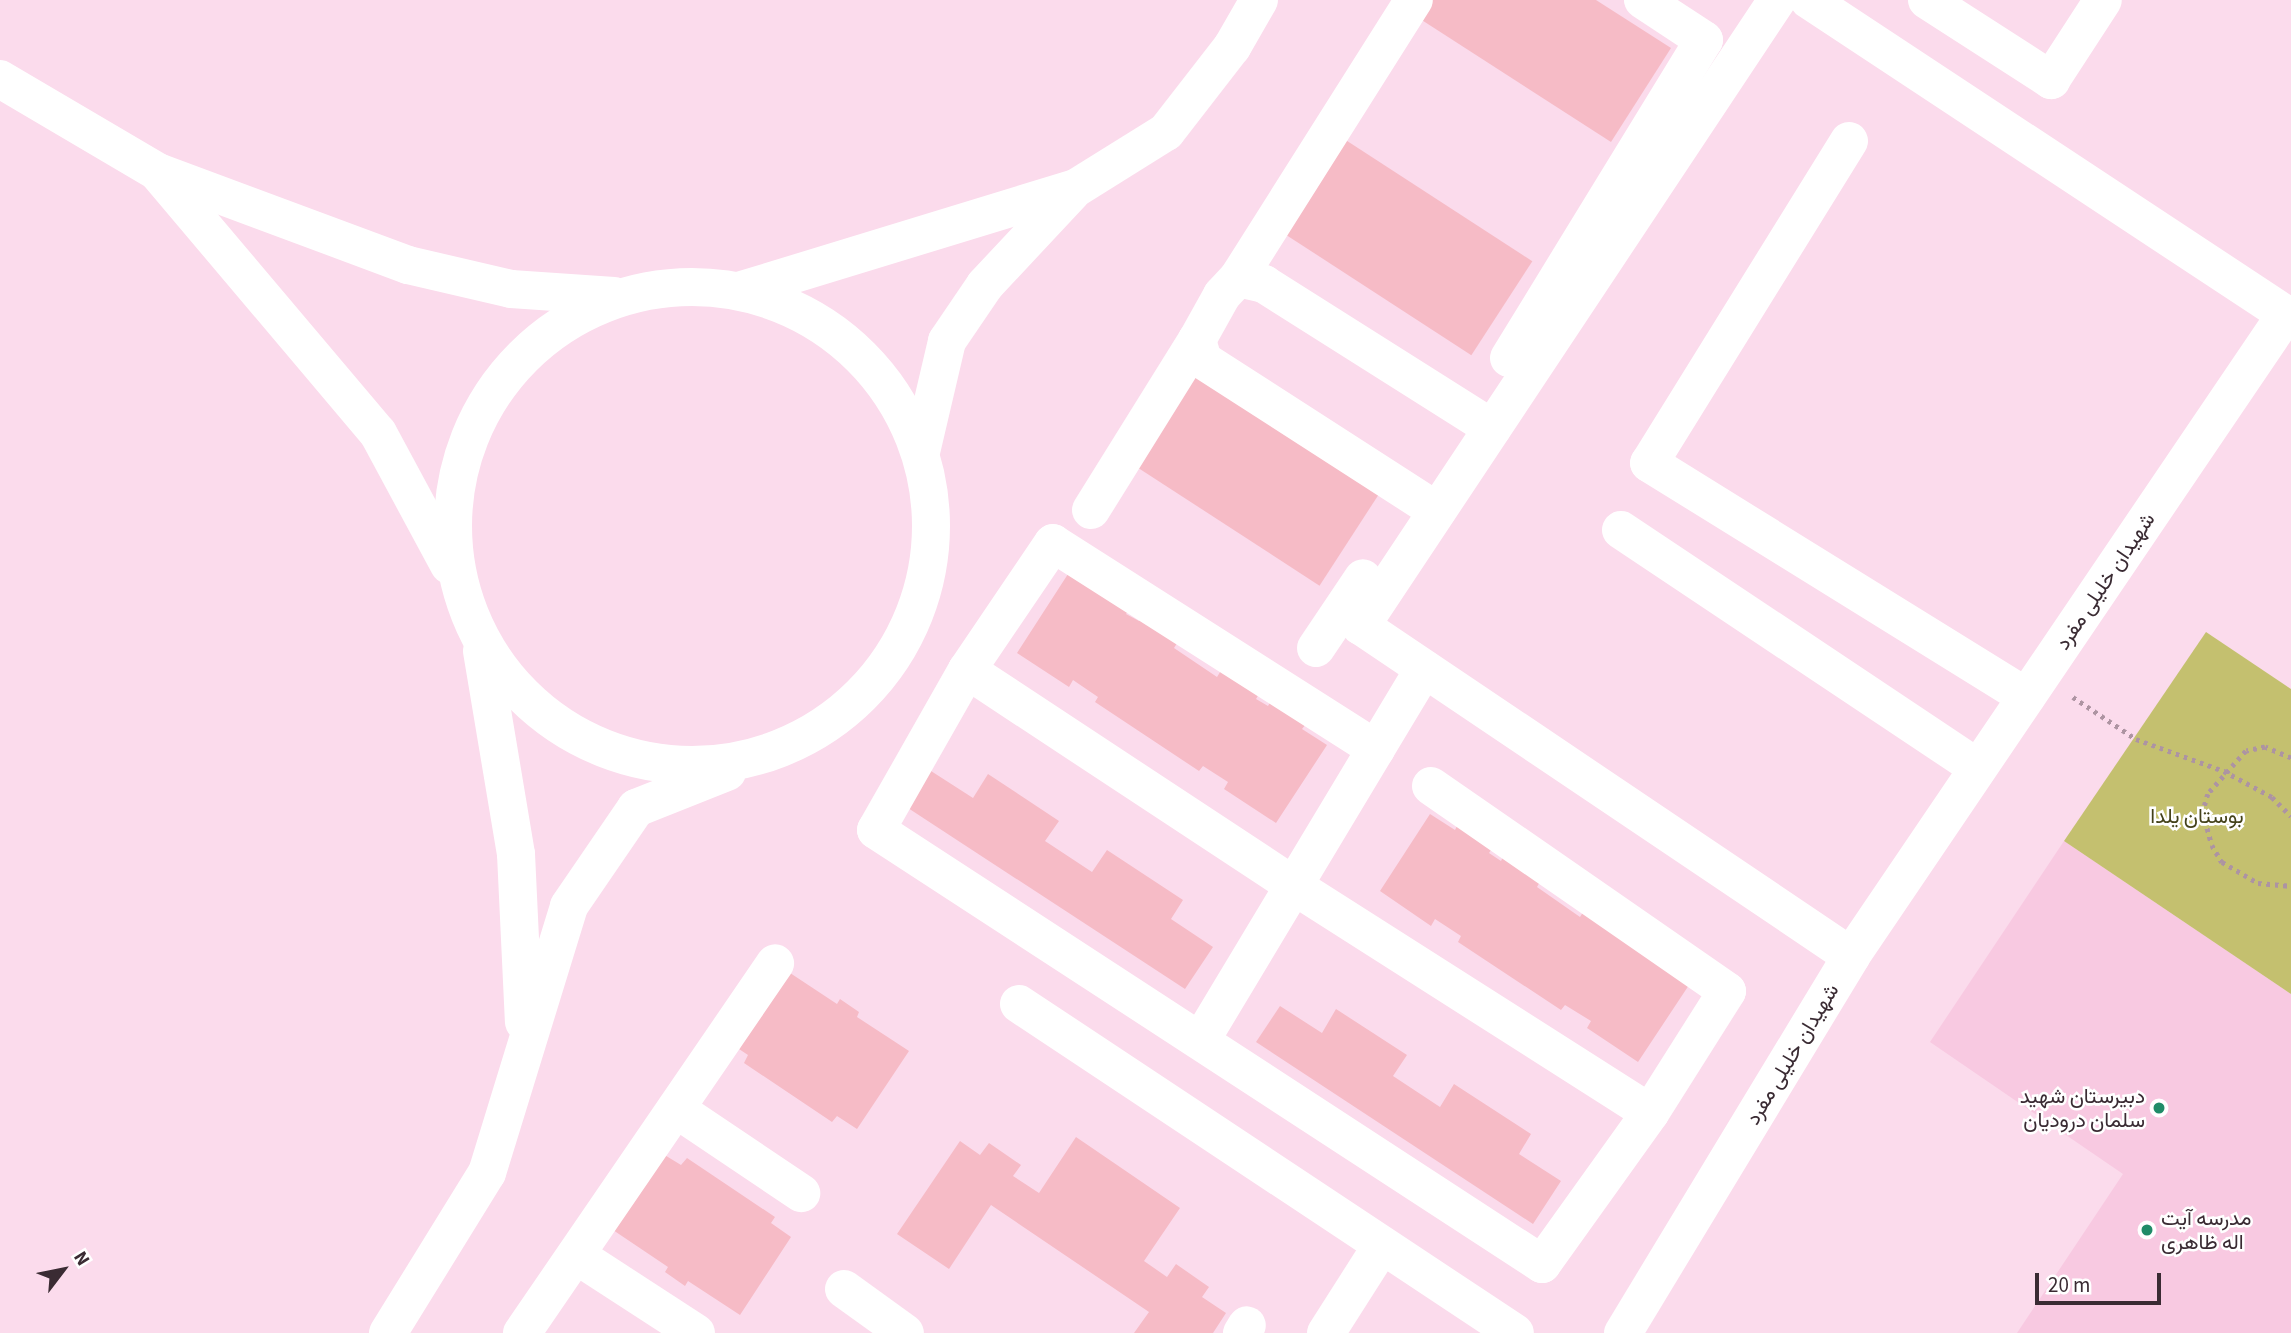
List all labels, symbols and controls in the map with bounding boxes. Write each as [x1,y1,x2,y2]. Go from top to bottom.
street label: شهیدان خلیلی مفرد [2050,508,2160,654]
park label: بوستان یلدا [2150,803,2244,829]
street label: شهیدان خلیلی مفرد [1740,979,1844,1129]
place label: دبیرستان شهید سلمان درودیان [2020,1083,2145,1133]
marker: دبیرستان شهید سلمان درودیان [2151,1100,2167,1116]
place label: مدرسه آیت اله ظاهری [2161,1205,2251,1255]
marker: مدرسه آیت اله ظاهری [2139,1222,2155,1238]
north arrow [28,1235,98,1305]
text: N [66,1246,96,1271]
scale bar [2039,1260,2165,1304]
text: 20 m [2048,1270,2090,1300]

